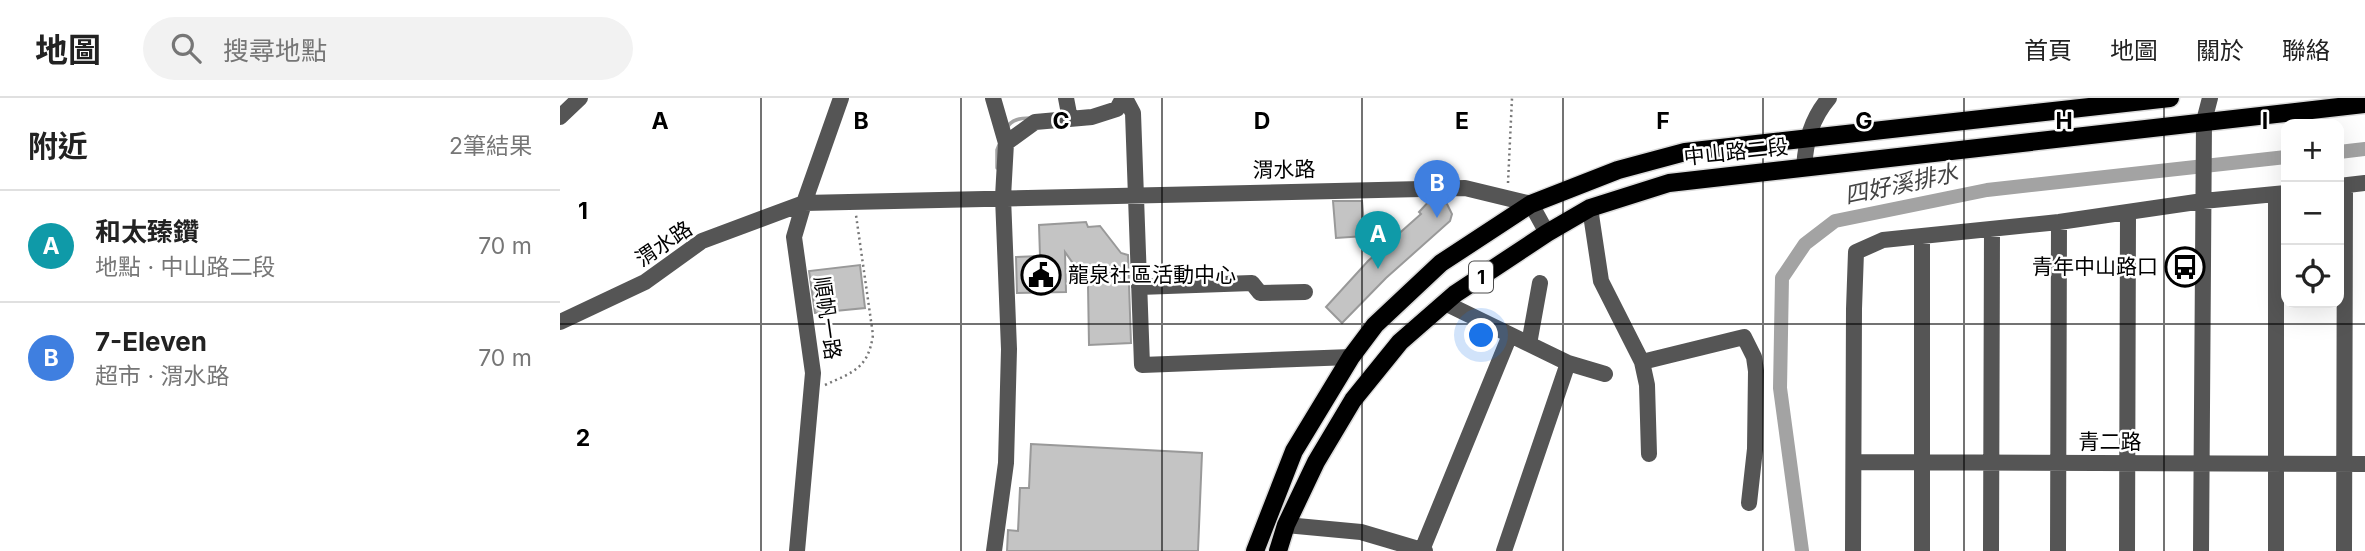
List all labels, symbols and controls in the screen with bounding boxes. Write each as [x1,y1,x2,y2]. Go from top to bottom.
search box [143,17,633,80]
icon: search [167,29,205,67]
text: 地圖 [35,30,101,70]
text: 搜尋地點 [223,35,327,66]
text: 首頁 [2024,36,2072,65]
text: 地圖 [2110,36,2158,65]
text: 關於 [2196,36,2244,65]
text: 聯絡 [2282,36,2330,65]
text: A [651,107,669,135]
text: B [853,107,869,135]
text: C [1052,107,1070,135]
text: D [1254,107,1270,135]
text: E [1455,107,1469,135]
text: F [1656,107,1670,135]
text: G [1855,107,1873,135]
text: H [2055,107,2073,135]
text: I [2262,107,2268,135]
map controls [2281,119,2344,308]
button: + [2281,119,2344,182]
text: 附近 [28,128,88,164]
text: 2筆結果 [449,132,532,160]
street label: 中山路二段 [1682,134,1789,169]
street label: 渭水路 [1252,156,1316,183]
water label: 四好溪排水 [1842,158,1961,210]
pin: B [1414,160,1460,218]
button: − [2281,182,2344,245]
text: 1 [578,197,588,225]
pin: A [1355,211,1401,269]
text: 和太臻鑽 [95,216,199,247]
street label: 渭水路 [631,216,697,272]
text: A [42,232,60,260]
text: 70 m [478,232,532,260]
button: locate [2281,245,2344,308]
bus stop icon: 青年中山路口 [2164,246,2206,288]
text: 地點 · 中山路二段 [95,253,276,281]
public building icon: 龍泉社區活動中心 [1020,254,1062,296]
place label: 青年中山路口 [2032,254,2158,279]
place label: 龍泉社區活動中心 [1068,262,1236,287]
road number: 1 [1469,262,1493,293]
street label: 順帆一路 [809,275,846,361]
your location [1464,318,1498,352]
text: 7-Eleven [95,326,207,357]
text: B [43,344,59,372]
text: 70 m [478,344,532,372]
text: 超市 · 渭水路 [95,362,230,390]
text: 2 [576,424,590,452]
street label: 青二路 [2079,429,2142,454]

